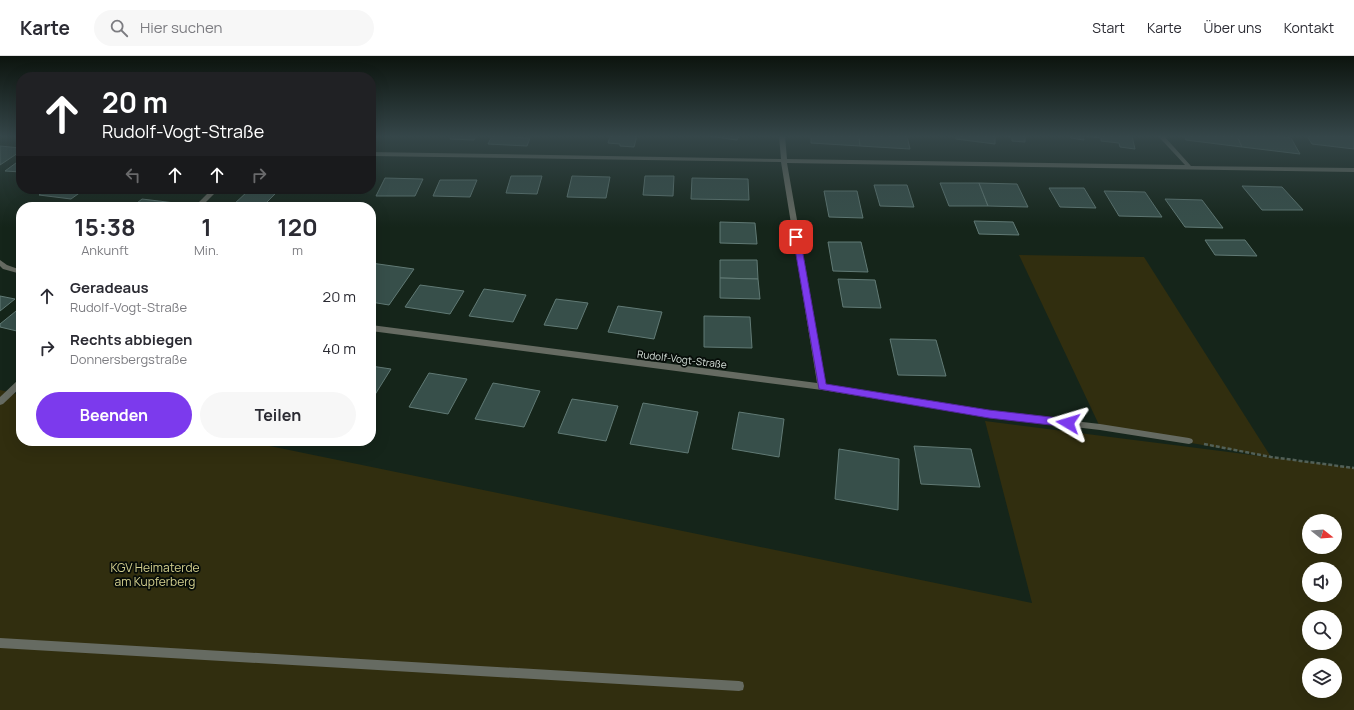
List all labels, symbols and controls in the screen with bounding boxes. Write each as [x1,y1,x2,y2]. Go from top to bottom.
search box [94,10,374,46]
text: Karte [20,15,70,41]
icon: search [108,17,130,39]
text: Hier suchen [140,17,222,38]
text: Start [1092,18,1125,37]
text: Karte [1147,18,1182,37]
text: Über uns [1204,18,1262,37]
text: Kontakt [1284,18,1334,37]
text: 20 m [102,83,168,121]
icon: ahead [36,88,88,140]
text: Rudolf-Vogt-Straße [102,119,264,143]
icon: left [122,164,144,186]
icon: ahead [164,164,186,186]
icon: ahead [206,164,228,186]
icon: right [248,164,270,186]
text: 15:38 [74,210,136,243]
text: 1 [201,210,212,243]
text: 120 [277,210,318,243]
pin [779,220,813,254]
icon: arrive [785,226,807,248]
text: Ankunft [81,241,129,259]
text: Min. [194,241,219,259]
text: m [292,241,303,259]
text: Geradeaus [70,277,149,298]
icon: ahead [36,285,58,307]
text: 20 m [323,286,356,307]
text: Rudolf-Vogt-Straße [70,298,187,316]
text: Rechts abbiegen [70,329,192,350]
icon: right [36,337,58,359]
text: 40 m [322,338,356,359]
street label: Rudolf-Vogt-Straße [636,347,728,371]
text: Donnersbergstraße [70,350,187,368]
button: Beenden [36,392,192,438]
button: Teilen [200,392,356,438]
position arrow [1047,402,1089,444]
north arrow [1302,514,1342,554]
map controls [1302,514,1342,698]
park label: KGV Heimaterde am Kupferberg [110,559,200,590]
button: sound [1302,562,1342,602]
button: search [1302,610,1342,650]
button: layers [1302,658,1342,698]

